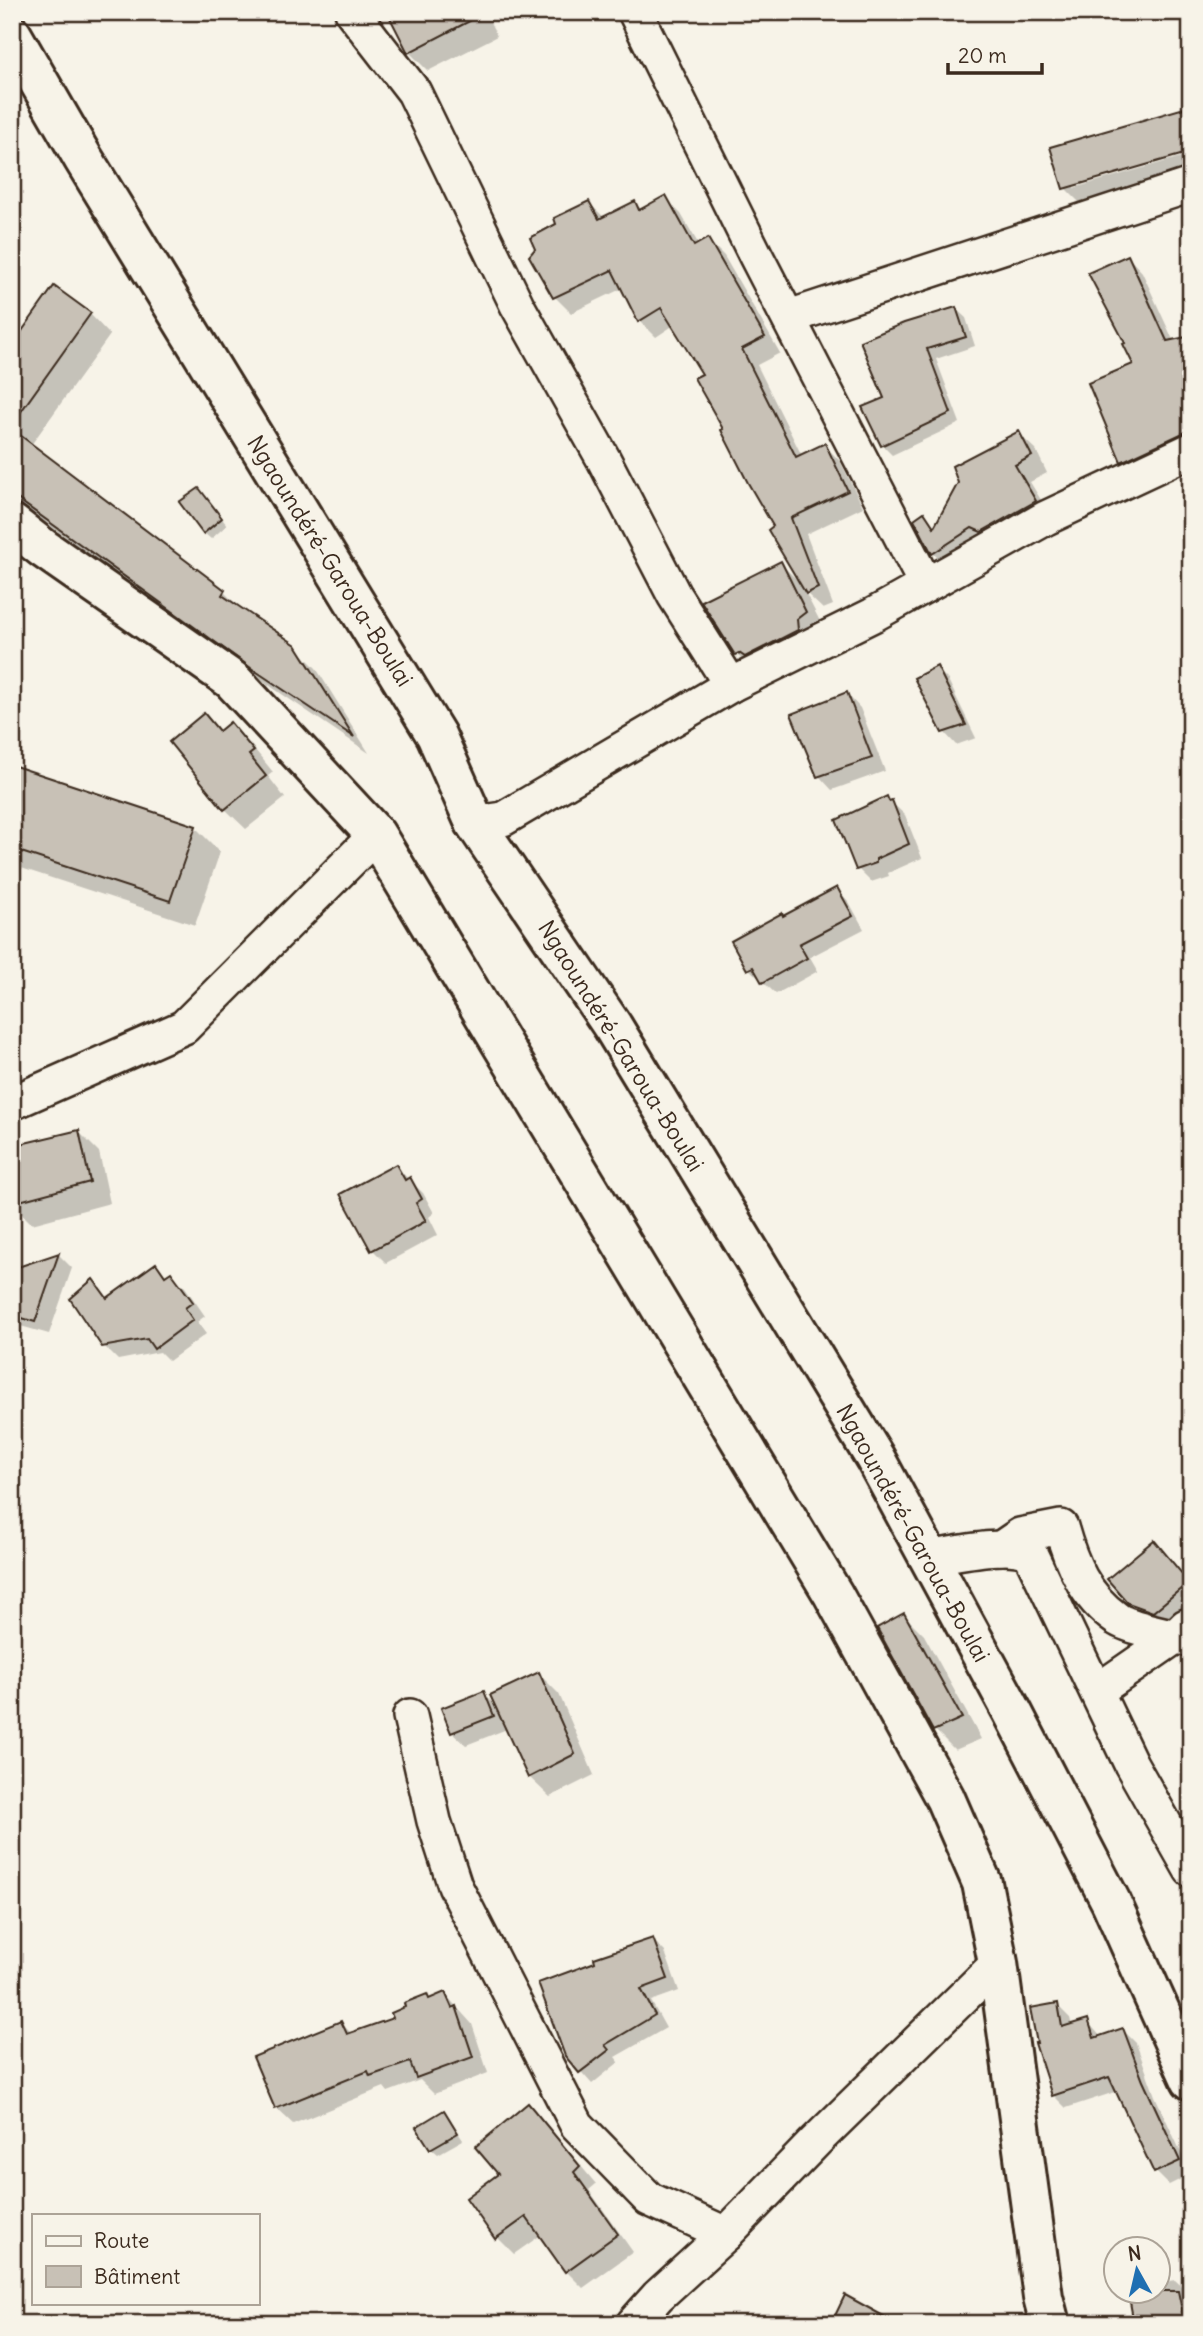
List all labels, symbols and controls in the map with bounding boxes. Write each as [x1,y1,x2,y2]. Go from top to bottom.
scale bar [948,32,1042,76]
text: 20 m [958,42,1007,69]
street label: Ngaoundéré-Garoua-Boulai [241,430,420,692]
street label: Ngaoundéré-Garoua-Boulai [532,915,711,1177]
street label: Ngaoundéré-Garoua-Boulai [830,1399,997,1667]
legend [32,2214,259,2304]
text: Route [94,2227,149,2254]
north arrow [1102,2234,1172,2304]
text: N [1126,2240,1143,2266]
text: Bâtiment [94,2263,180,2290]

